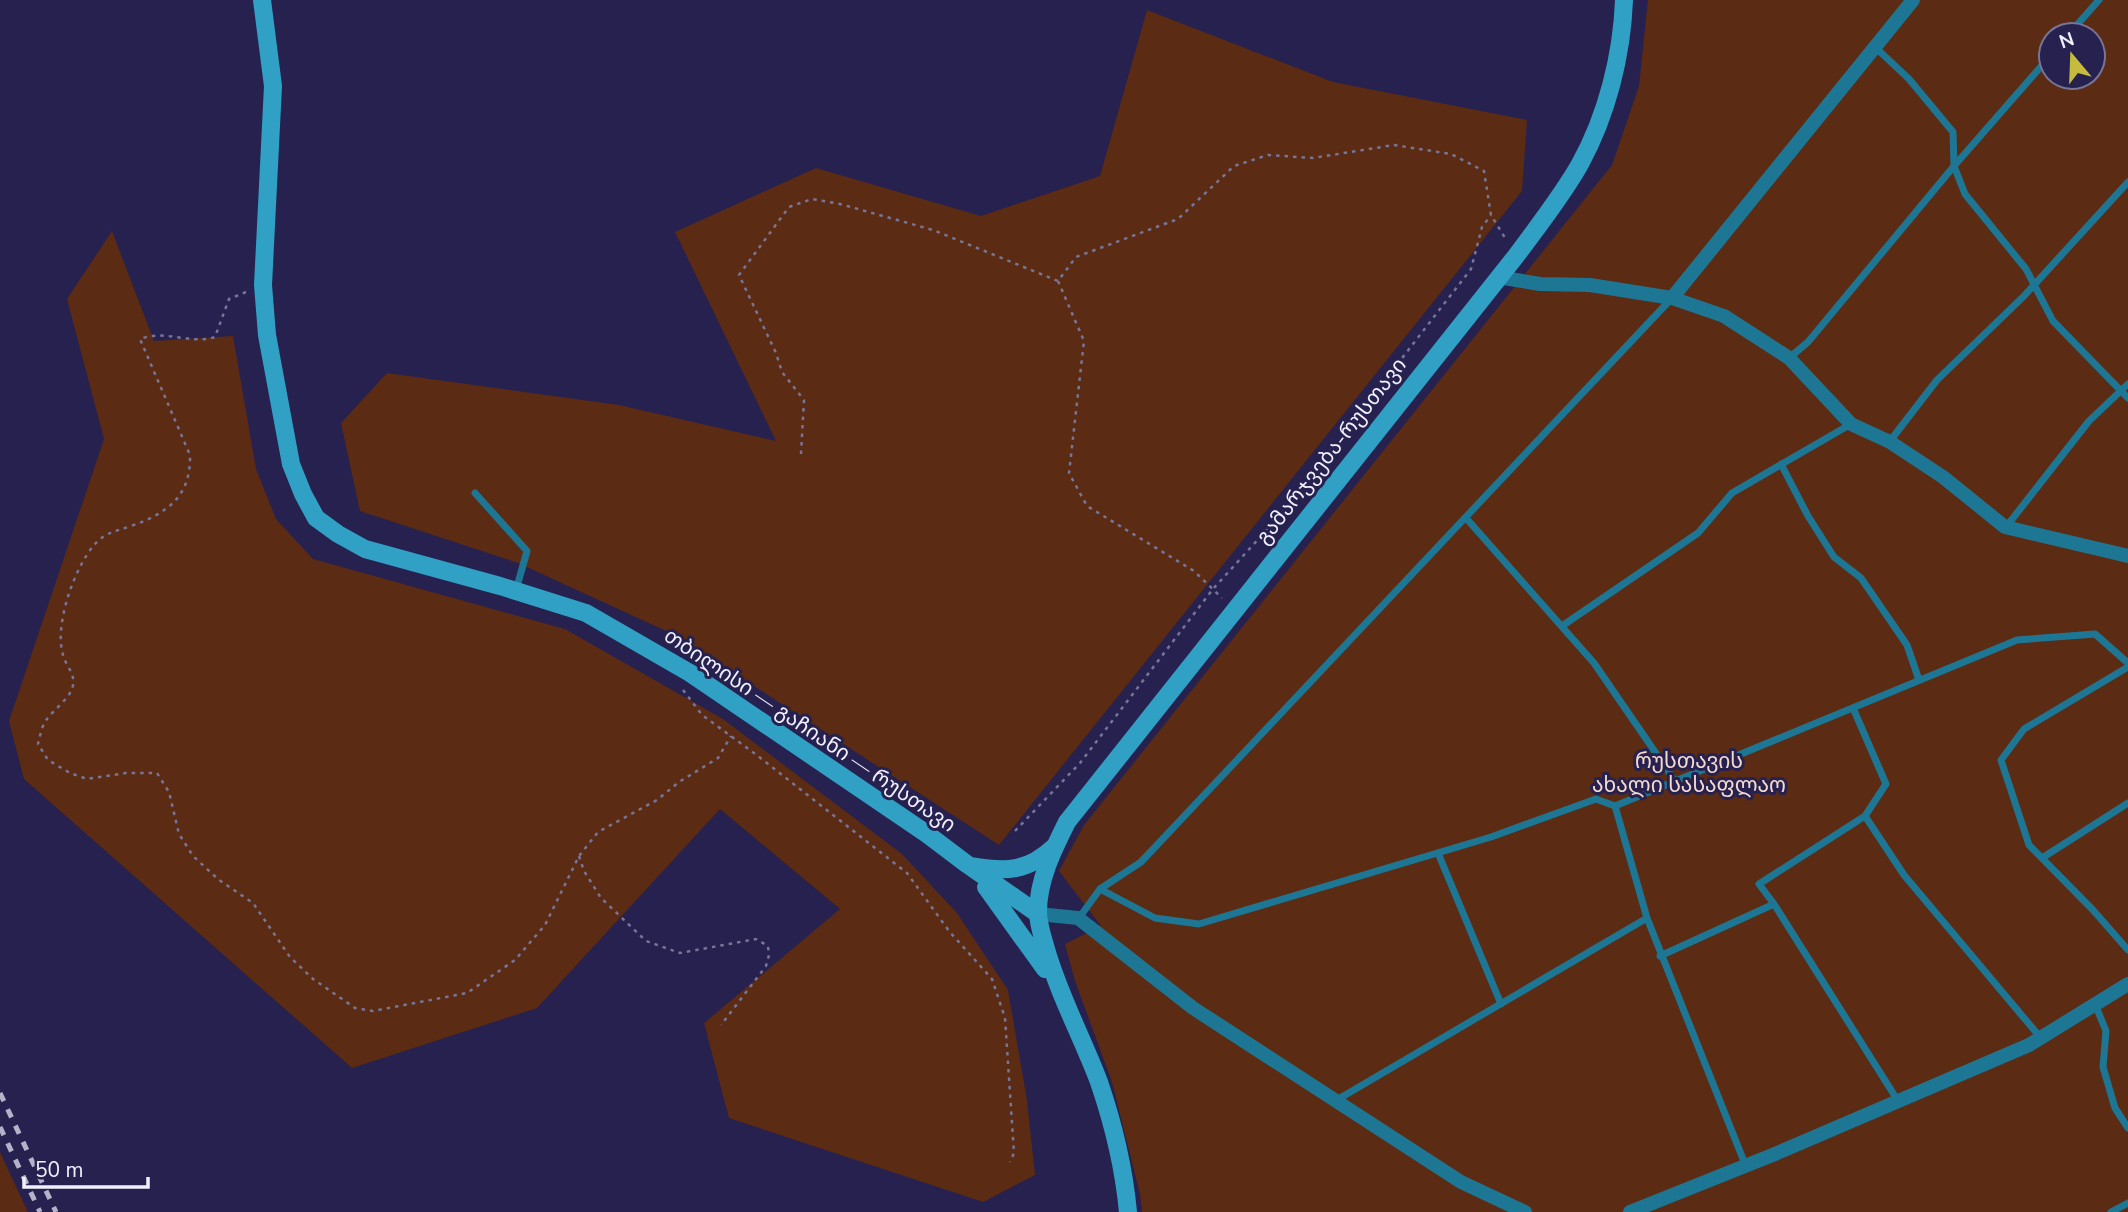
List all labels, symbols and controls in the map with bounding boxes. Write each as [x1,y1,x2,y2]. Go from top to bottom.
north arrow [2037,21,2107,91]
text: N [2056,26,2078,55]
street label: გამარჯვება-რუსთავი [1249,352,1413,550]
street label: თბილისი — გაჩიანი — რუსთავი [659,622,961,838]
park label: რუსთავის ახალი სასაფლაო [1592,747,1786,799]
scale bar [24,1146,149,1190]
text: 50 m [35,1156,84,1184]

